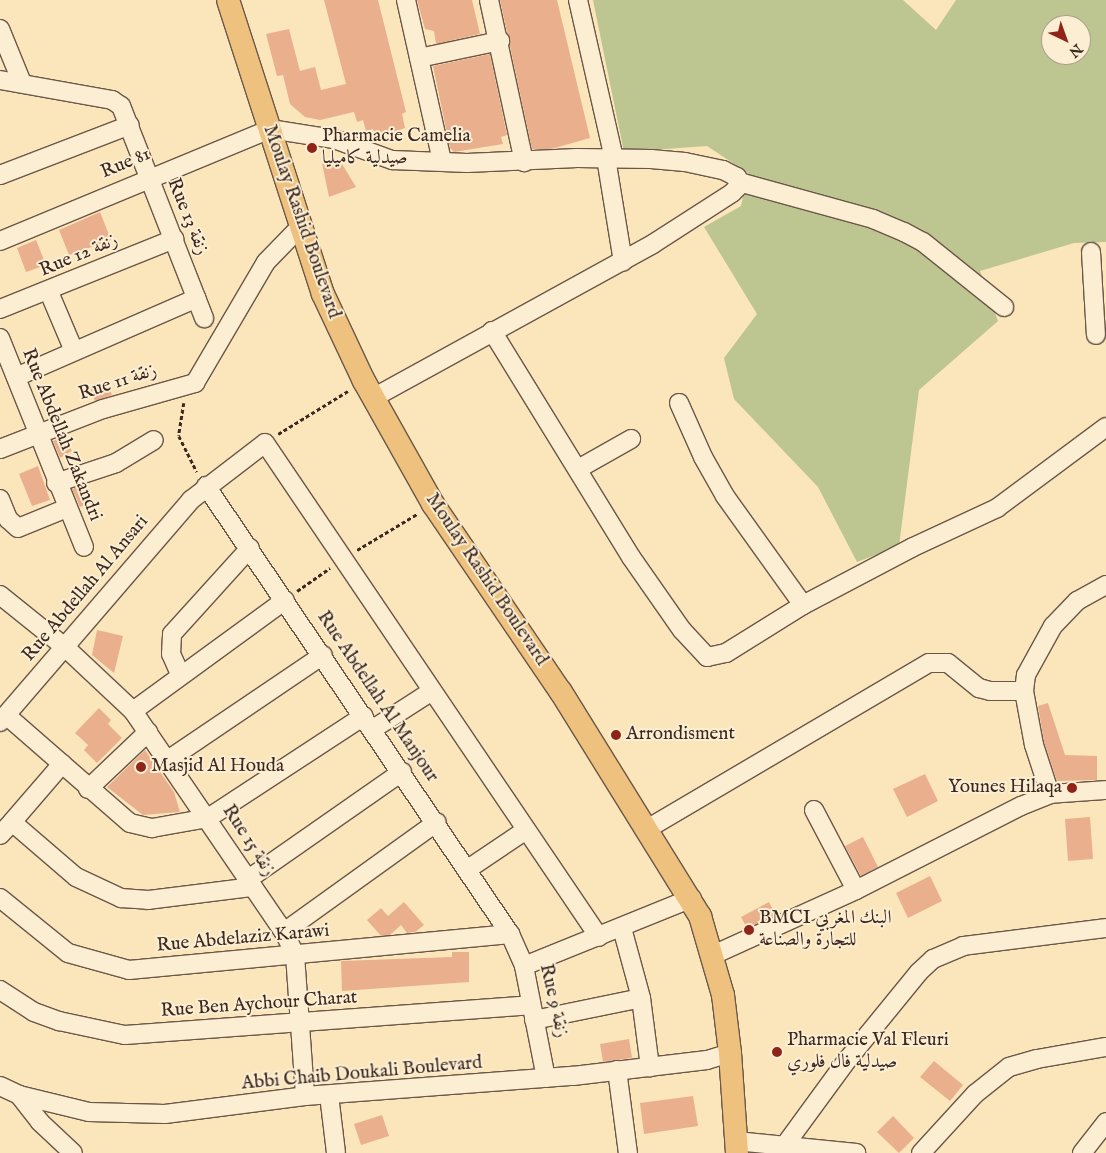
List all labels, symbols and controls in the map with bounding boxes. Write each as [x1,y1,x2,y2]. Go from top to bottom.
north arrow [1041,15,1091,65]
text: N [1065,40,1086,61]
street label: Moulay Rashid Boulevard [257,122,345,322]
place label: Pharmacie Camelia صيدلية كاميليا [322,126,471,170]
marker: Pharmacie Camelia صيدلية كاميليا [306,142,318,154]
street label: Rue 81 [98,143,154,185]
street label: Rue 13 زنقة [161,175,213,259]
street label: Rue 12 زنقة [36,229,122,283]
street label: Rue Abdellah Zakandri [16,345,106,525]
street label: Rue 11 زنقة [76,360,160,406]
street label: Moulay Rashid Boulevard [420,489,552,671]
street label: Rue Abdellah Al Ansari [18,511,154,667]
street label: Rue Abdellah Al Manjour [311,607,443,787]
place label: Arrondisment [626,724,735,746]
marker: Arrondisment [610,729,622,741]
place label: Masjid Al Houda [151,756,284,778]
marker: Masjid Al Houda [135,761,147,773]
place label: Younes Hilaqa [948,777,1062,799]
marker: Younes Hilaqa [1066,782,1078,794]
street label: Rue 15 زنقة [216,801,280,881]
place label: BMCI البنك المغربي للتجارة والصناعة [759,908,892,952]
street label: Rue Abdelaziz Karawi [156,920,330,958]
marker: BMCI البنك المغربي للتجارة والصناعة [743,924,755,936]
street label: Rue 9 زنقة [533,962,573,1040]
street label: Rue Ben Aychour Charat [160,987,358,1023]
place label: Pharmacie Val Fleuri صيدلية فال فلوري [787,1030,949,1074]
marker: Pharmacie Val Fleuri صيدلية فال فلوري [771,1046,783,1058]
street label: Abbi Chaib Doukali Boulevard [241,1052,483,1096]

